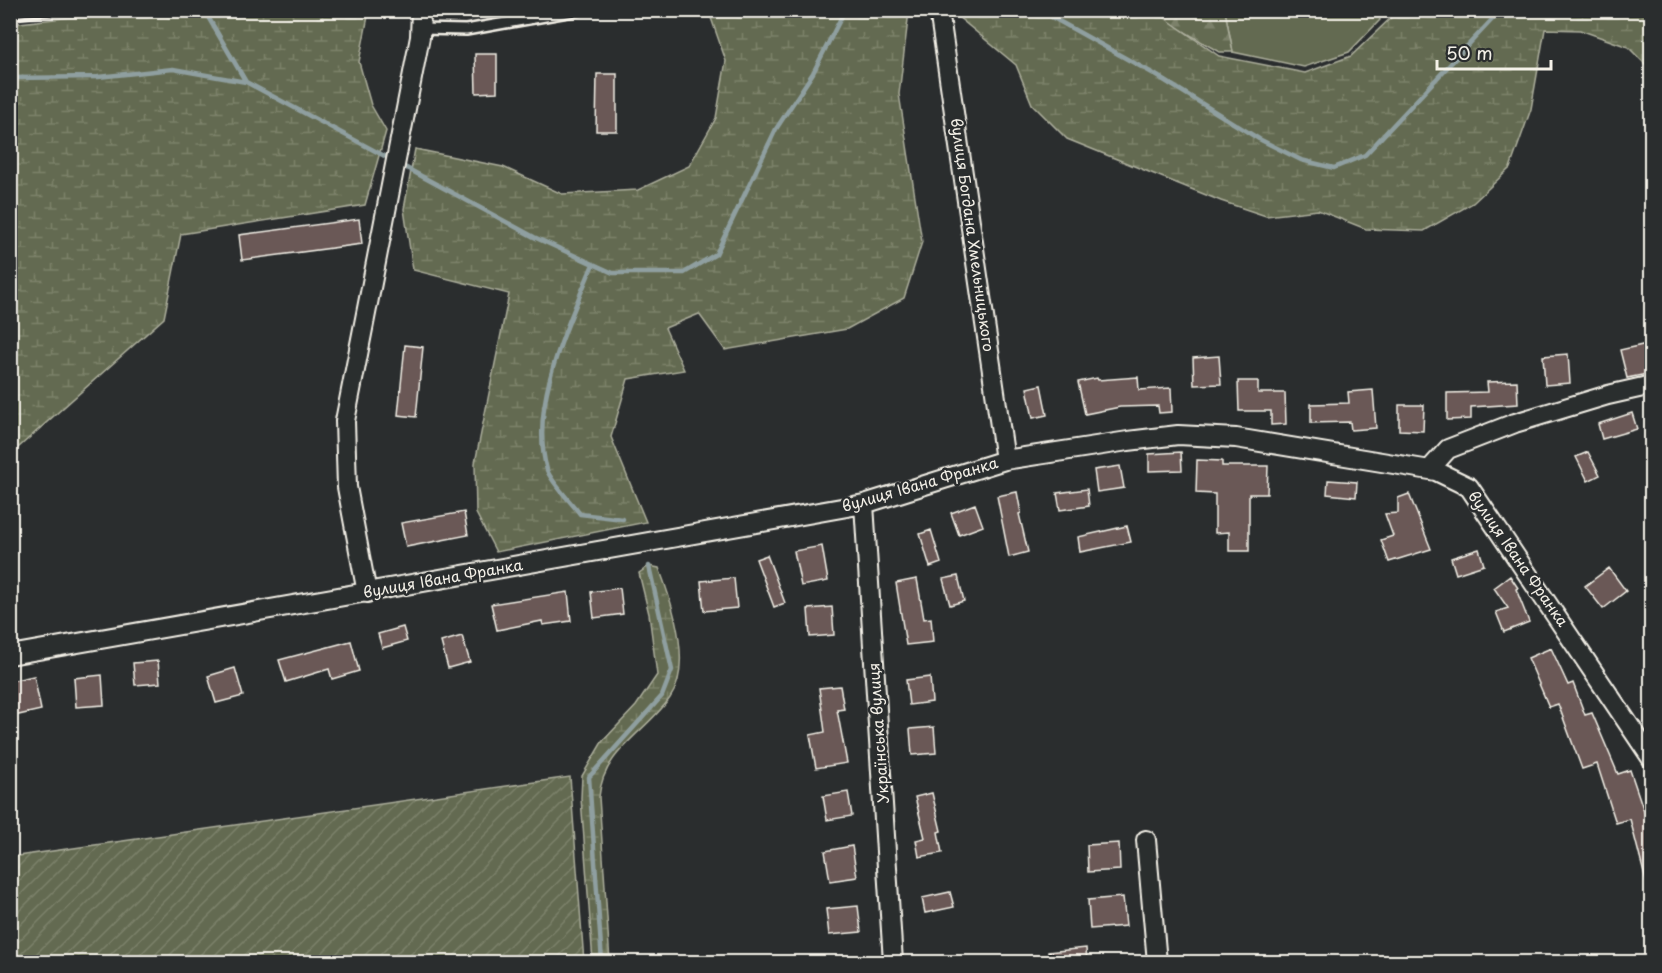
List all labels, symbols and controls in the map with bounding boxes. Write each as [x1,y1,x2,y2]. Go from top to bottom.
scale bar [1437,33,1551,71]
text: 50 m [1446,39,1493,66]
street label: вулиця Богдана Хмельницького [946,116,1001,353]
street label: вулиця Івана Франка [839,450,1001,517]
street label: вулиця Івана Франка [1463,485,1575,631]
street label: вулиця Івана Франка [361,552,525,603]
street label: Українська вулиця [861,662,894,804]

